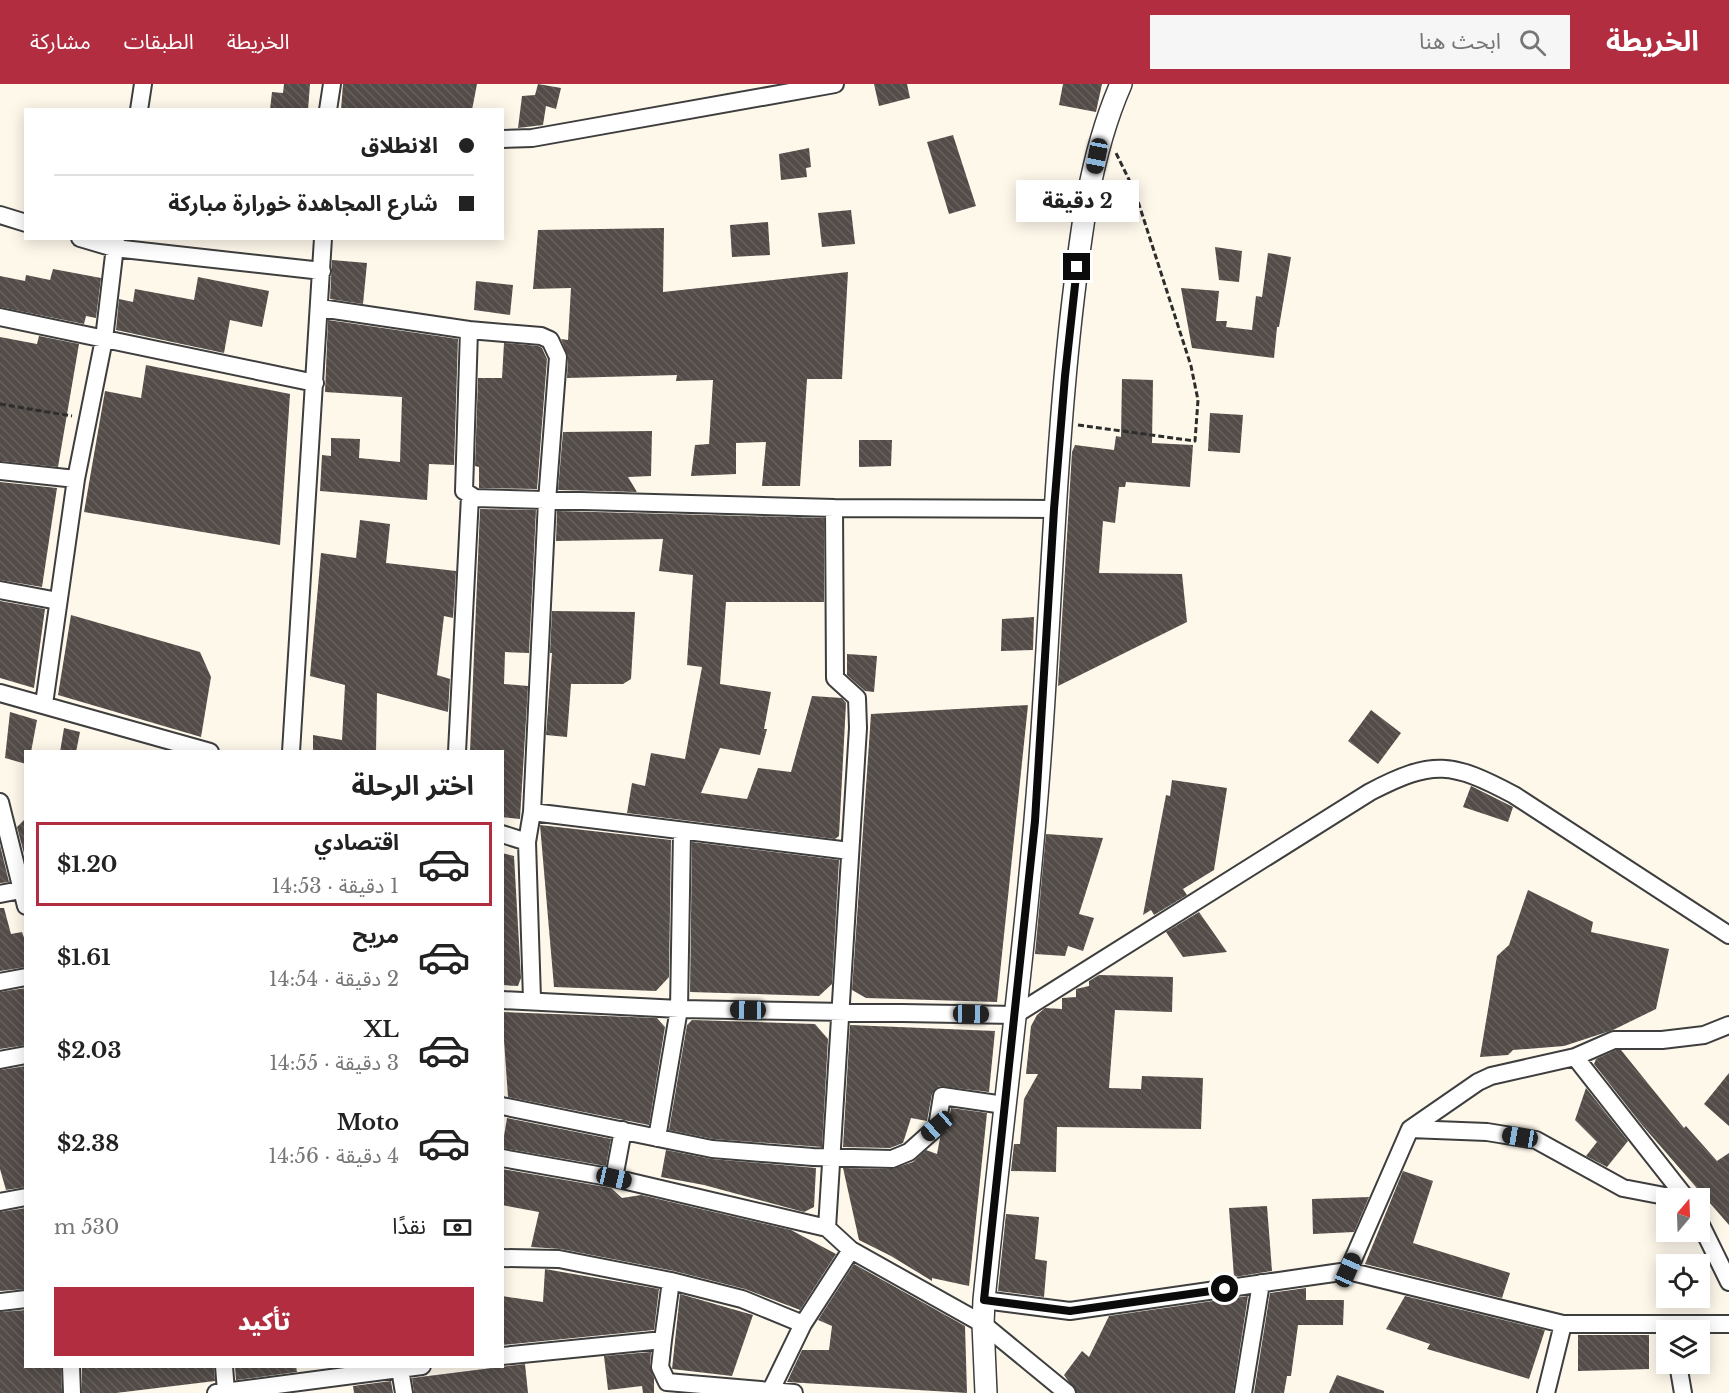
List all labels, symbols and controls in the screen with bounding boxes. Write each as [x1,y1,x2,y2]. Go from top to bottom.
search box [1150,15,1570,69]
text: الخريطة [1606,24,1699,59]
icon: search [1516,26,1549,59]
text: ابحث هنا [1419,28,1501,55]
text: مشاركة [30,29,91,55]
text: الطبقات [124,29,194,55]
text: الخريطة [227,29,290,55]
text: الانطلاق [361,132,438,159]
car [1085,137,1109,175]
callout: 2 دقيقة [1016,180,1138,222]
text: 2 دقيقة [1042,189,1113,213]
text: شارع المجاهدة خورارة مباركة [168,190,438,217]
route end [1063,253,1090,280]
text: اختر الرحلة [352,769,474,802]
text: اقتصادي [314,829,399,856]
icon: car [417,837,471,891]
text: $1.20 [57,851,117,878]
text: 1 دقيقة · 14:53 [272,874,399,898]
text: مريح [353,922,399,949]
icon: car [417,930,471,984]
text: $1.61 [57,944,111,971]
text: 2 دقيقة · 14:54 [269,967,399,991]
car [730,1001,766,1019]
car [953,1005,989,1023]
text: XL [364,1016,399,1043]
icon: car [417,1023,471,1077]
text: $2.03 [57,1037,121,1064]
text: 3 دقيقة · 14:55 [269,1051,399,1075]
car [918,1107,956,1145]
text: Moto [337,1109,399,1136]
icon: car [417,1116,471,1170]
car [1501,1125,1539,1149]
text: $2.38 [57,1130,119,1157]
text: 4 دقيقة · 14:56 [268,1144,399,1168]
car [594,1165,634,1191]
north arrow [1656,1188,1710,1242]
map controls [1656,1188,1710,1374]
icon: cash [441,1211,474,1244]
text: نقدًا [392,1213,426,1240]
text: 530 m [54,1215,119,1239]
car [1332,1250,1364,1290]
button: locate [1656,1254,1710,1308]
route start [1211,1275,1238,1302]
button: تأكيد [54,1287,474,1356]
button: layers [1656,1320,1710,1374]

